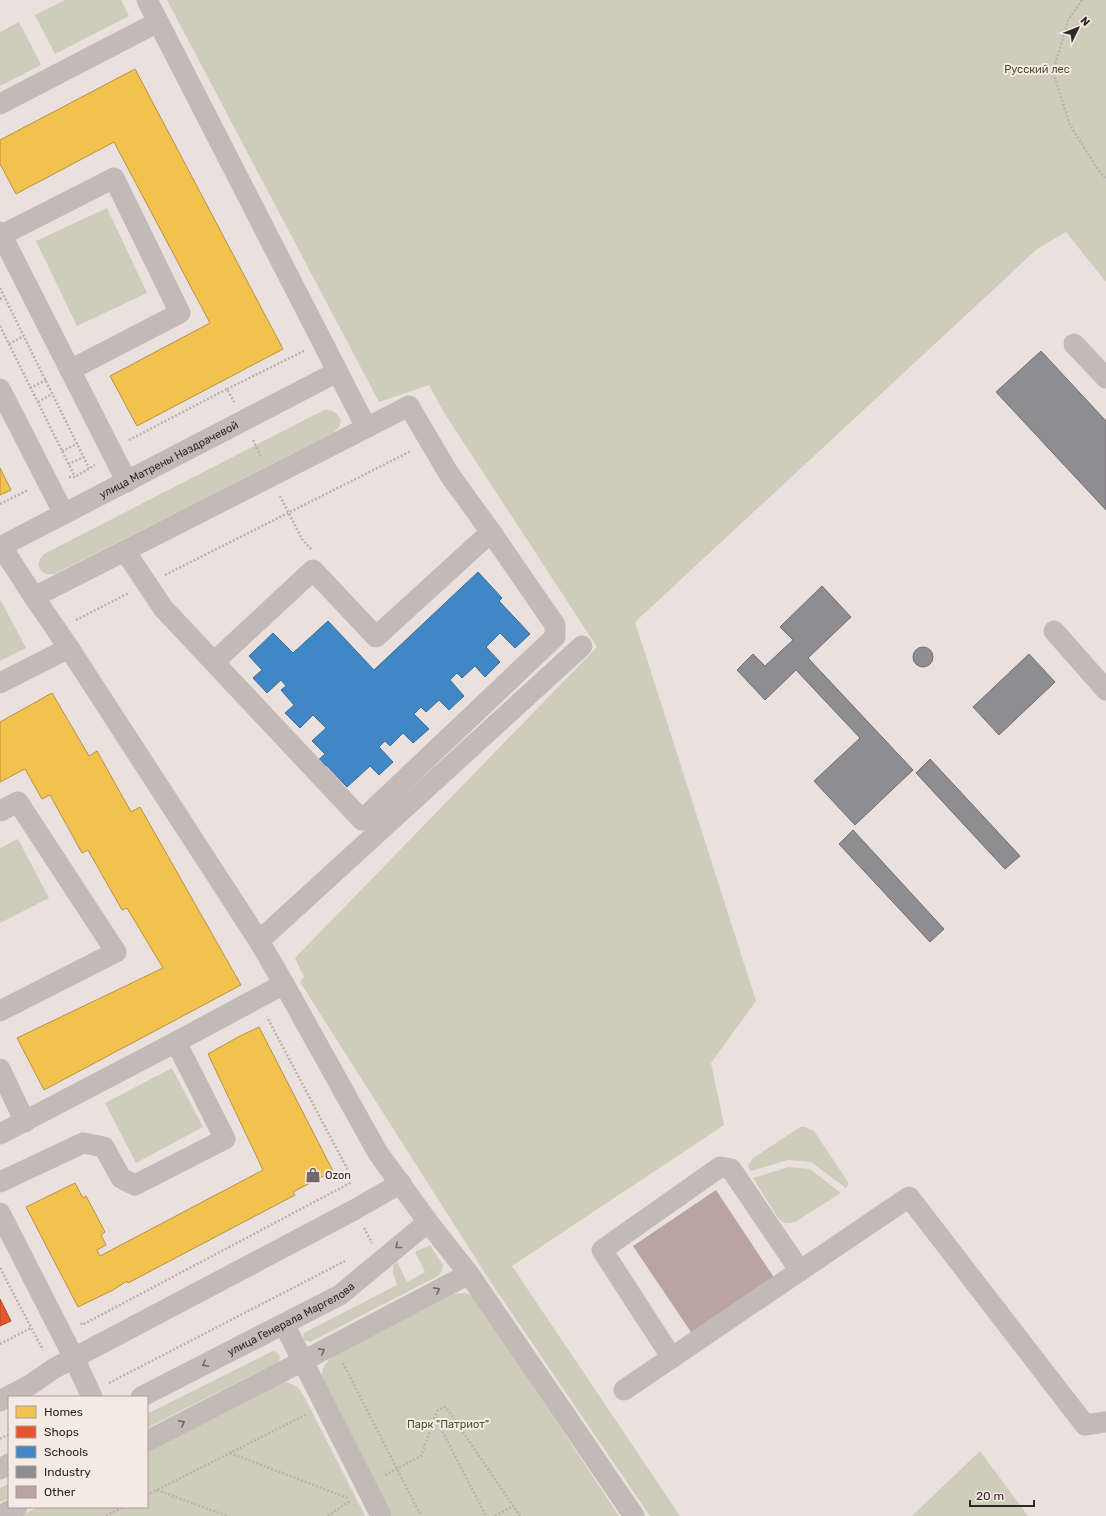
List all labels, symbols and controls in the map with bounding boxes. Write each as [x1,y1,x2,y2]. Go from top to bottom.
north arrow [1058,8,1098,48]
text: N [1077,14,1092,29]
park label: Русский лес [1004,63,1070,76]
street label: улица Матрены Наздрачевой [97,418,241,501]
shop icon: Ozon [304,1166,322,1184]
place label: Ozon [325,1169,351,1182]
one-way arrow [396,1242,403,1249]
street label: улица Генерала Маргелова [225,1280,357,1359]
one-way arrow [433,1288,441,1295]
one-way arrow [318,1348,326,1356]
one-way arrow [201,1360,209,1367]
legend [8,1396,148,1508]
text: Homes [44,1405,83,1419]
park label: Парк "Патриот" [407,1418,489,1431]
one-way arrow [178,1420,185,1428]
text: Shops [44,1425,79,1439]
text: Schools [44,1445,88,1459]
text: Industry [44,1465,91,1479]
scale bar [970,1482,1034,1508]
text: Other [44,1485,76,1499]
text: 20 m [976,1489,1004,1503]

